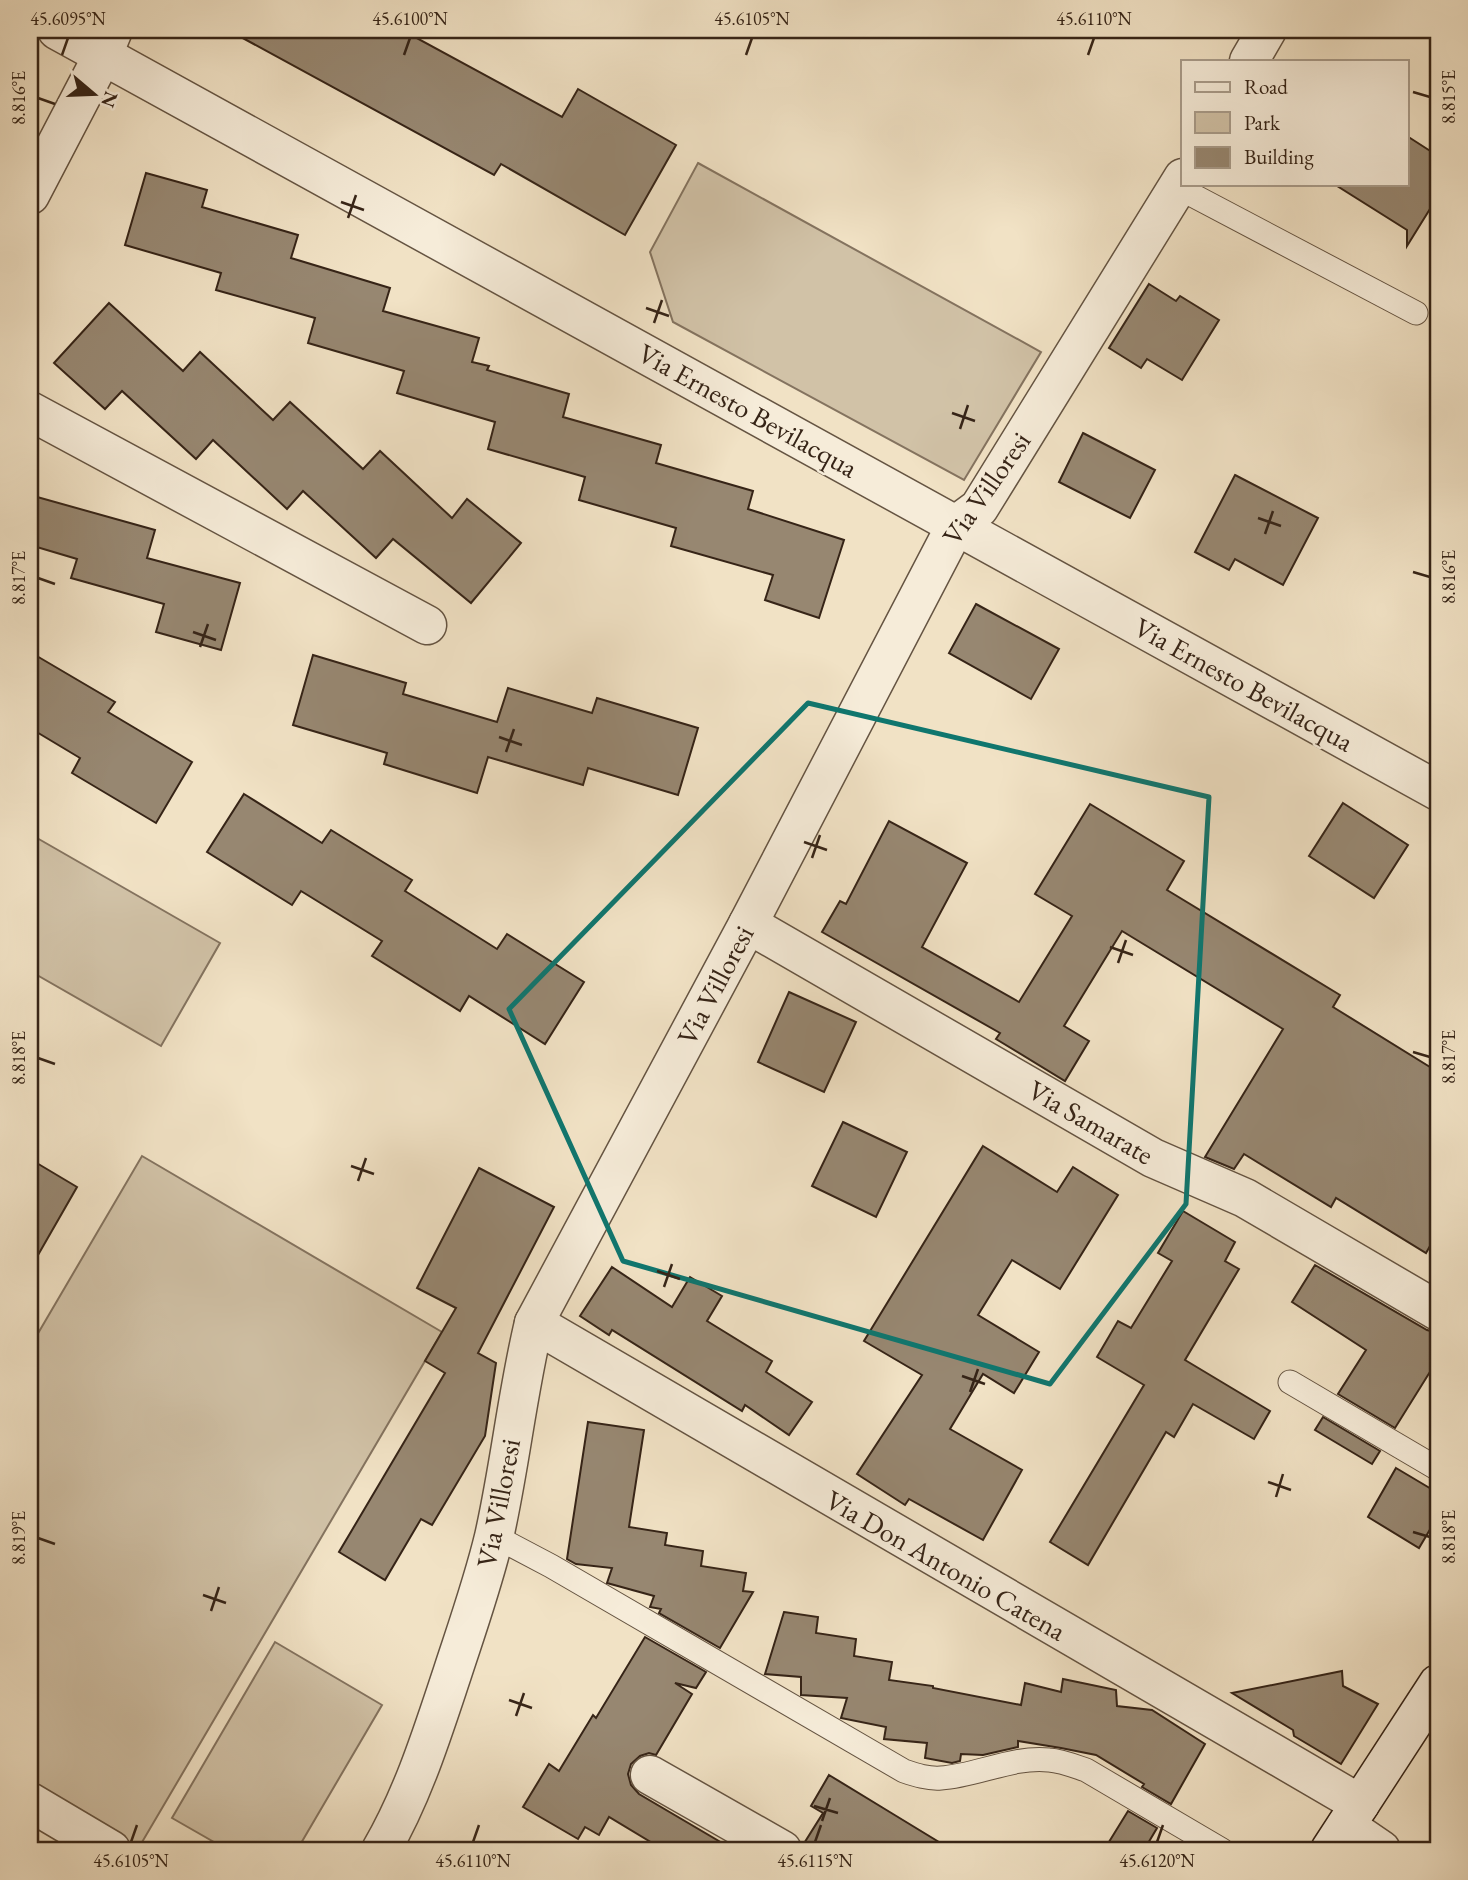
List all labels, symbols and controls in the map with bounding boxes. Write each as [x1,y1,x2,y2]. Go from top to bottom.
text: 45.6095°N [30,7,106,30]
text: 45.6100°N [372,7,448,30]
text: 45.6105°N [714,7,790,30]
text: 45.6110°N [1056,7,1132,30]
north arrow [60,60,130,130]
legend [1181,60,1408,186]
text: 8.815°E [1437,70,1460,124]
text: 8.816°E [7,71,30,125]
text: Road [1244,73,1288,100]
text: N [95,88,124,111]
text: Park [1244,109,1281,136]
text: Building [1244,143,1314,170]
street label: Via Ernesto Bevilacqua [632,335,865,486]
street label: Via Villoresi [934,424,1038,552]
text: 8.816°E [1437,550,1460,604]
text: 8.817°E [7,551,30,605]
street label: Via Ernesto Bevilacqua [1128,609,1361,760]
street label: Via Villoresi [668,919,762,1051]
text: 8.817°E [1437,1030,1460,1084]
text: 8.818°E [7,1031,30,1085]
street label: Via Samarate [1022,1072,1160,1172]
street label: Via Villoresi [468,1435,528,1570]
street label: Via Don Antonio Catena [819,1481,1073,1649]
text: 8.818°E [1437,1510,1460,1564]
text: 8.819°E [7,1511,30,1565]
text: 45.6105°N [93,1849,169,1872]
text: 45.6110°N [435,1849,511,1872]
text: 45.6115°N [777,1849,853,1872]
text: 45.6120°N [1119,1849,1195,1872]

